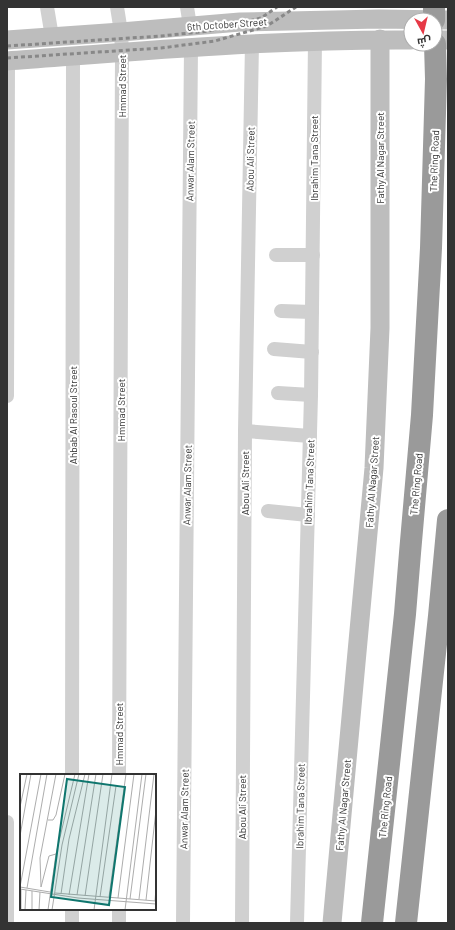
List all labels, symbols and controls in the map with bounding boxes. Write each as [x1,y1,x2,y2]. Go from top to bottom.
north arrow [403,12,443,52]
street label: 6th October Street [187,15,268,33]
text: ش [416,34,432,50]
street label: Hmmad Street [116,54,128,117]
street label: Fathy Al Nagar Street [374,112,386,204]
street label: Ibrahim Tana Street [308,115,320,201]
street label: Anwar Alam Street [183,120,197,201]
street label: Abou Ali Street [243,126,257,191]
street label: The Ring Road [427,130,441,192]
street label: Ahbab Al Rasoul Street [67,365,79,464]
street label: Hmmad Street [115,378,127,441]
street label: Fathy Al Nagar Street [363,436,381,528]
street label: Ibrahim Tana Street [302,439,316,525]
street label: Anwar Alam Street [180,444,194,525]
street label: Abou Ali Street [239,450,251,515]
street label: The Ring Road [407,453,425,515]
street label: Hmmad Street [113,702,125,765]
street label: Fathy Al Nagar Street [333,758,353,851]
street label: Ibrahim Tana Street [293,763,307,849]
street label: Anwar Alam Street [177,768,191,849]
inset map [20,774,156,910]
street label: Abou Ali Street [236,774,248,839]
street label: The Ring Road [376,776,394,838]

